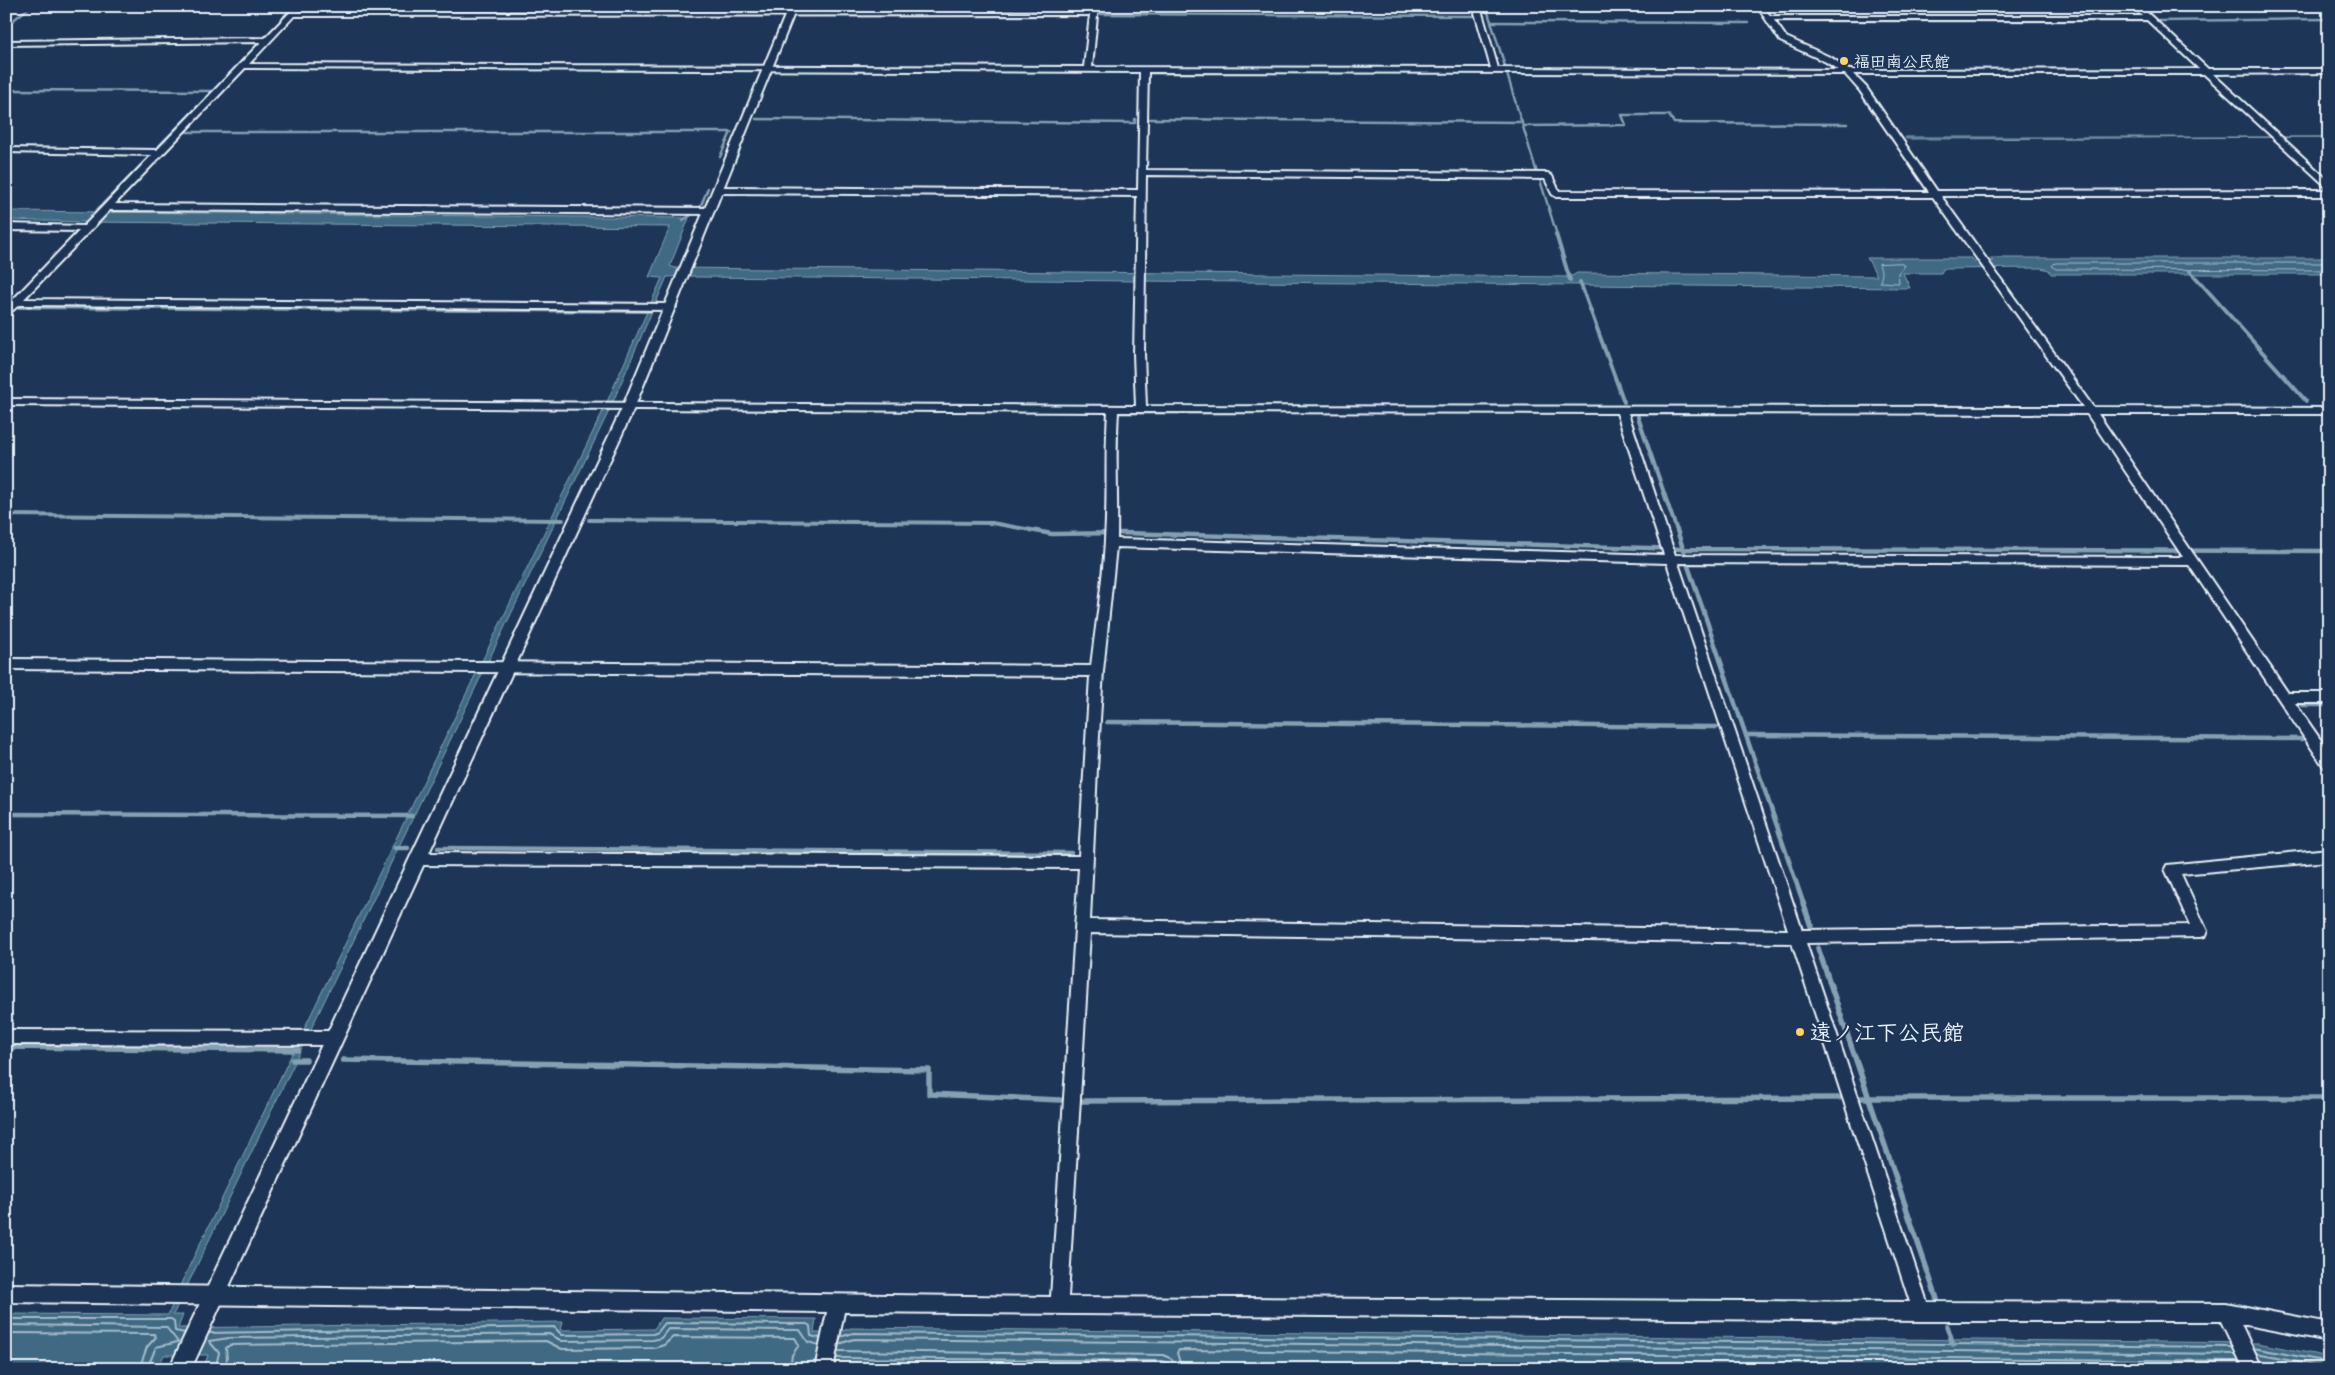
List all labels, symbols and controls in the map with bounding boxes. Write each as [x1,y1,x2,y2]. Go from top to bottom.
place label: 福田南公民館 [1854,47,1950,76]
marker: 福田南公民館 [1838,55,1850,67]
place label: 遠ノ江下公民館 [1810,1013,1964,1052]
marker: 遠ノ江下公民館 [1794,1026,1806,1038]

